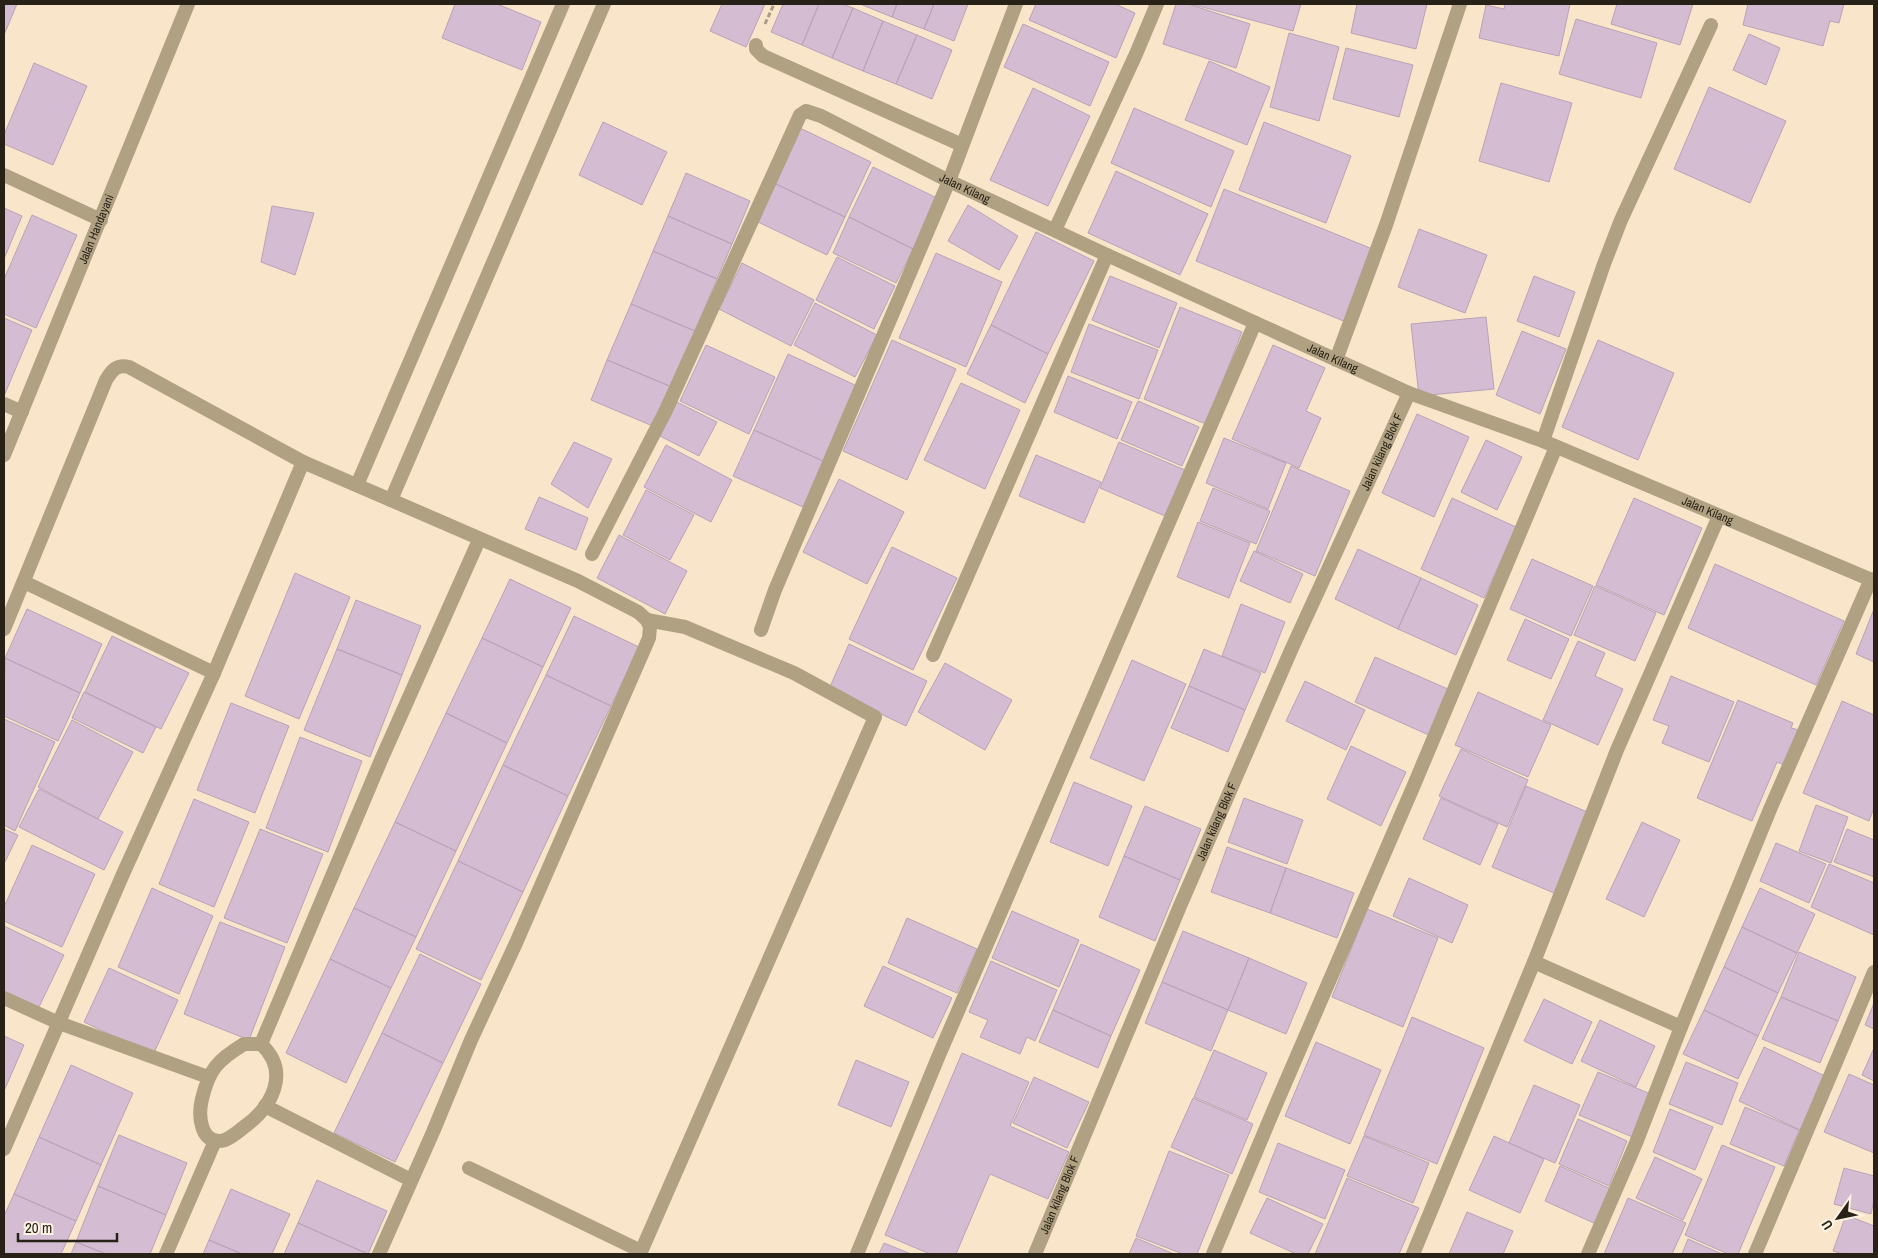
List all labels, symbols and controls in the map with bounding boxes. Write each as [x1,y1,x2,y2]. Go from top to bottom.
street label: Jalan Kilang [937,170,993,207]
street label: Jalan Handayani [75,192,118,266]
street label: Jalan Kilang [1305,340,1361,377]
street label: Jalan kilang Blok F [1357,411,1407,493]
street label: Jalan Kilang [1679,493,1736,529]
street label: Jalan kilang Blok F [1193,780,1241,863]
street label: Jalan kilang Blok F [1036,1153,1083,1236]
north arrow [1813,1193,1863,1243]
scale bar [18,1210,116,1242]
text: 20 m [25,1217,52,1238]
text: U [1817,1217,1837,1233]

